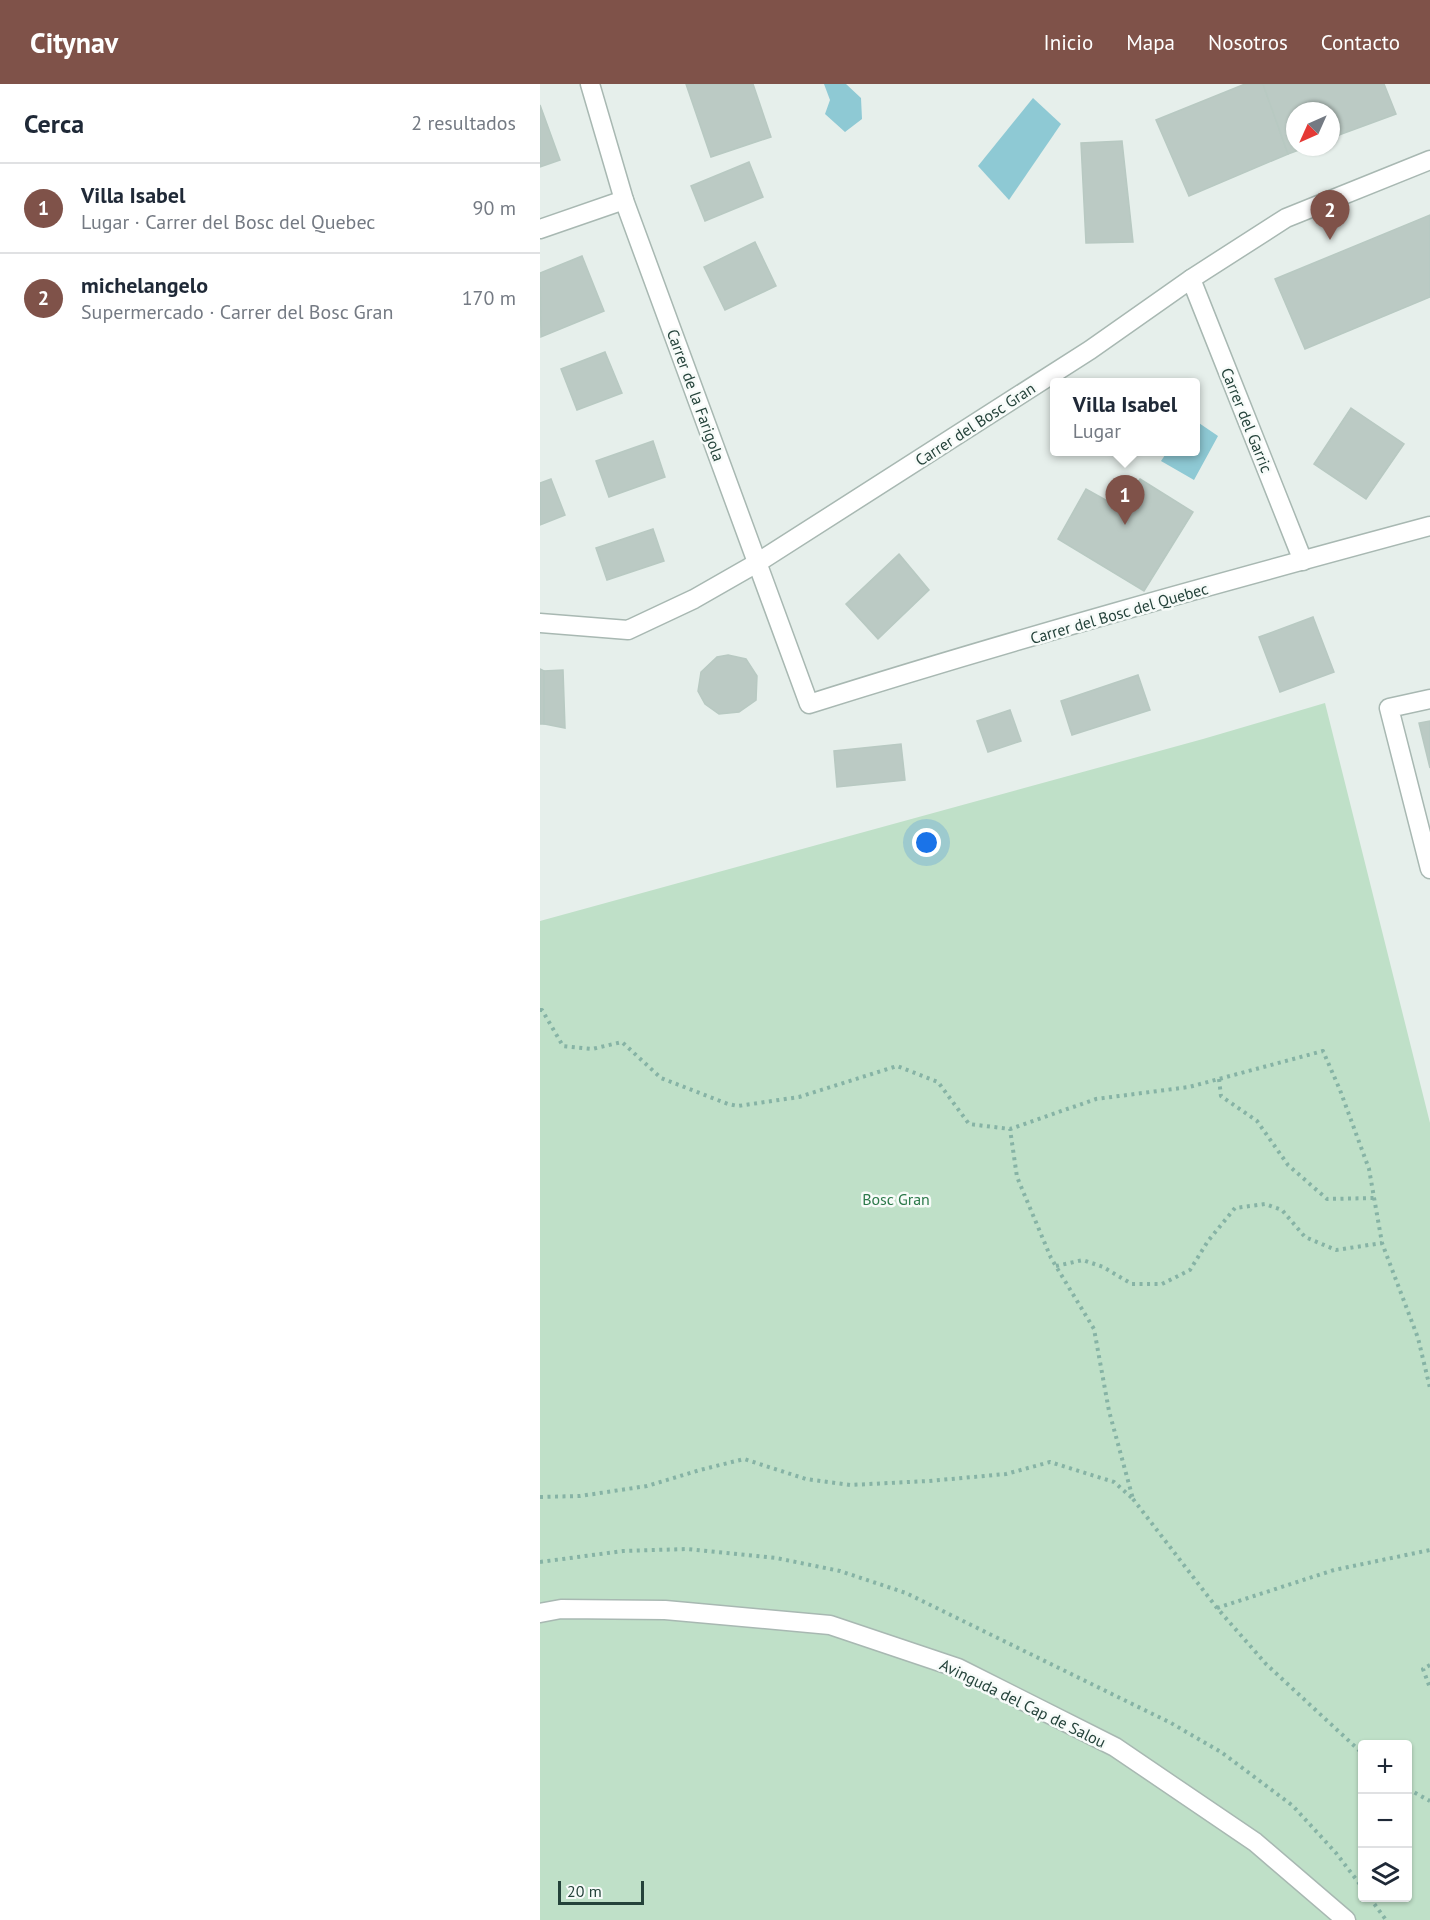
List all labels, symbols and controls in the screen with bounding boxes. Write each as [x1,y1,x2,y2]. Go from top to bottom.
text: Citynav [30,24,118,61]
text: Inicio [1044,29,1093,56]
text: Mapa [1126,29,1175,56]
text: Nosotros [1208,29,1288,56]
text: Contacto [1321,29,1400,56]
north arrow [1286,102,1340,156]
text: Cerca [24,107,84,140]
text: 2 resultados [411,110,516,136]
text: Villa Isabel [81,181,185,209]
pin: 2 [1310,190,1350,240]
text: 1 [38,195,49,221]
text: 90 m [473,195,516,221]
text: Lugar · Carrer del Bosc del Quebec [81,209,375,235]
text: michelangelo [81,271,208,299]
text: 2 [38,285,49,311]
text: 170 m [462,285,516,311]
text: Supermercado · Carrer del Bosc Gran [81,299,393,325]
street label: Carrer de la Farigola [663,326,729,464]
street label: Carrer del Garric [1217,365,1277,475]
street label: Carrer del Bosc Gran [911,378,1039,470]
popup [1050,378,1200,456]
text: Villa Isabel [1073,390,1177,418]
text: Lugar [1073,418,1121,444]
pin: 1 [1106,476,1144,525]
street label: Carrer del Bosc del Quebec [1028,578,1210,648]
your location [912,828,941,857]
park label: Bosc Gran [862,1189,930,1209]
street label: Avinguda del Cap de Salou [937,1654,1109,1752]
map controls [1358,1740,1412,1902]
button: + [1358,1740,1412,1794]
button: − [1358,1794,1412,1848]
button: layers [1358,1848,1412,1902]
scale bar [558,1878,644,1906]
text: 20 m [567,1881,602,1901]

